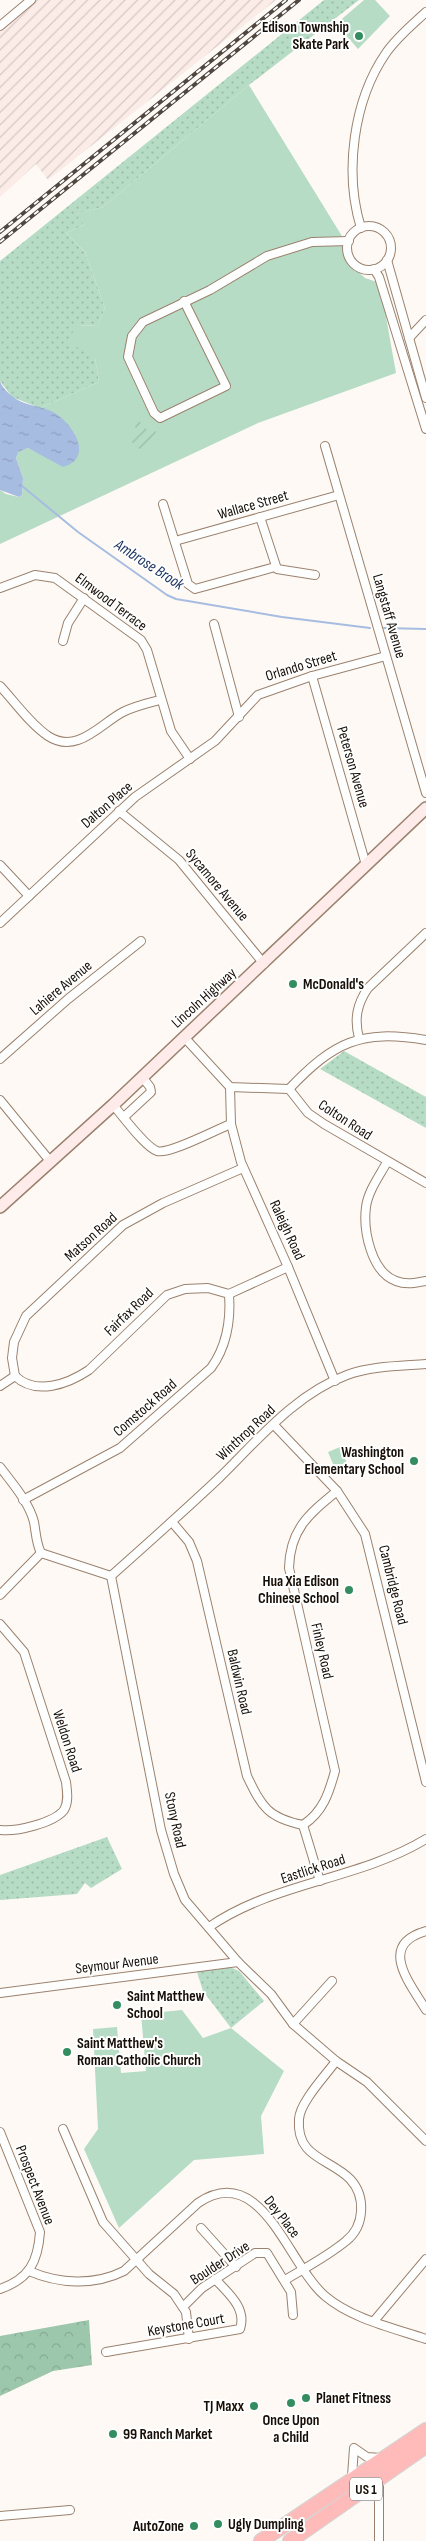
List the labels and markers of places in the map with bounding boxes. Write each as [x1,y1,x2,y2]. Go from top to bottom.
place label: Edison Township Skate Park [262,18,350,54]
marker: Edison Township Skate Park [353,30,365,42]
place label: McDonald's [303,975,364,994]
marker: McDonald's [287,978,299,990]
place label: Washington Elementary School [305,1443,404,1479]
marker: Washington Elementary School [408,1455,420,1467]
place label: Hua Xia Edison Chinese School [258,1572,339,1608]
marker: Hua Xia Edison Chinese School [343,1584,355,1596]
place label: Saint Matthew School [127,1987,205,2023]
marker: Saint Matthew School [111,1999,123,2011]
place label: Saint Matthew's Roman Catholic Church [77,2034,201,2070]
marker: Saint Matthew's Roman Catholic Church [61,2046,73,2058]
place label: Planet Fitness [316,2389,391,2408]
marker: Planet Fitness [300,2392,312,2404]
place label: TJ Maxx [204,2397,245,2416]
marker: Once Upon a Child [285,2397,297,2409]
marker: TJ Maxx [248,2400,260,2412]
place label: Once Upon a Child [262,2411,320,2447]
place label: 99 Ranch Market [123,2425,213,2444]
marker: 99 Ranch Market [107,2428,119,2440]
place label: Ugly Dumpling [228,2515,304,2534]
place label: AutoZone [132,2517,184,2536]
marker: Ugly Dumpling [212,2518,224,2530]
marker: AutoZone [188,2520,200,2532]

